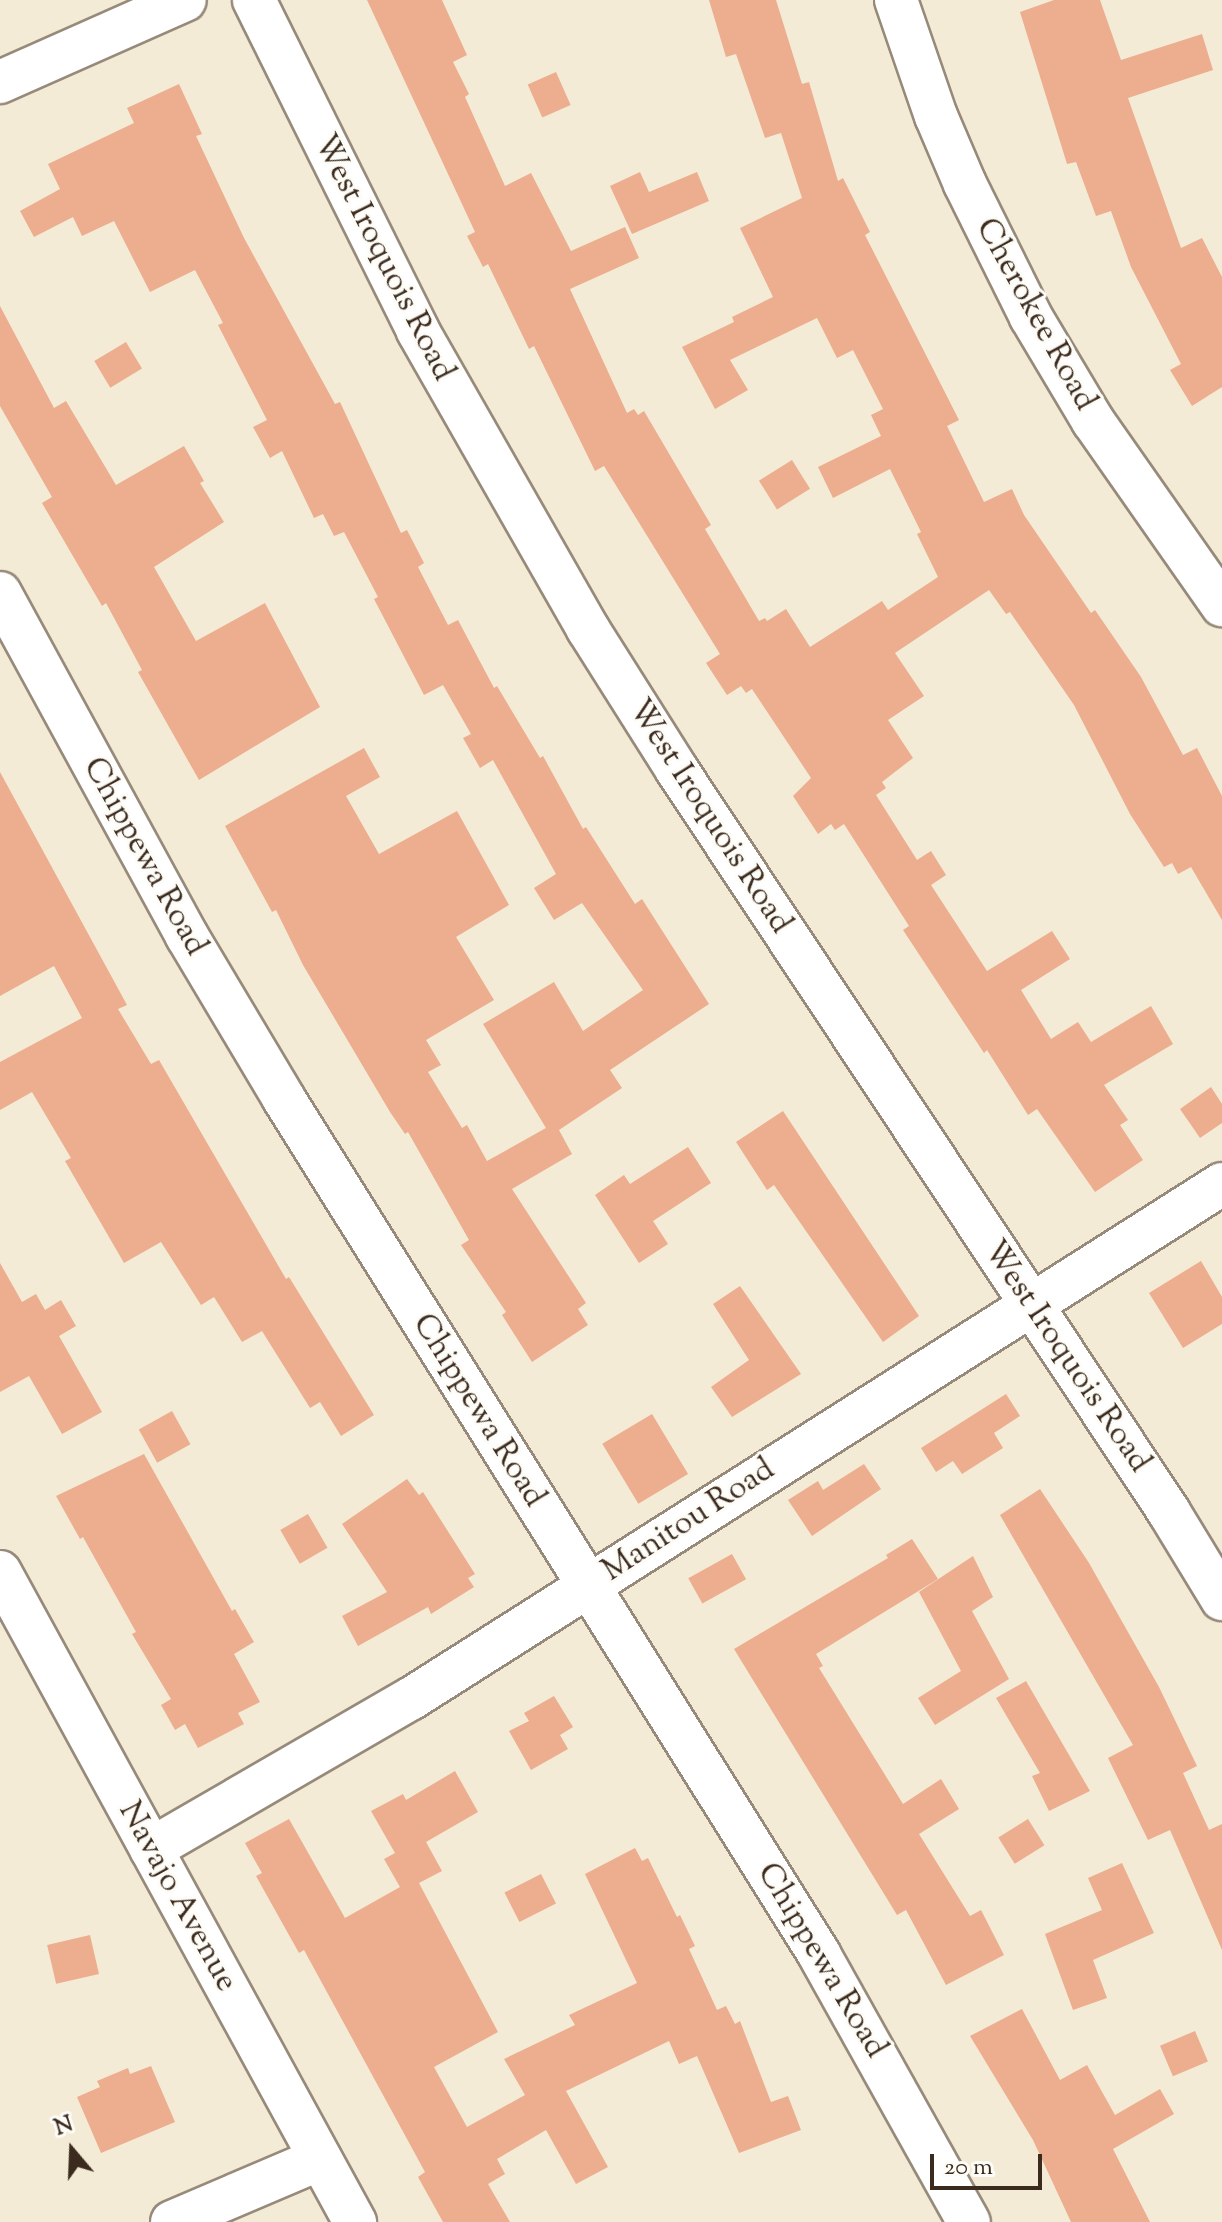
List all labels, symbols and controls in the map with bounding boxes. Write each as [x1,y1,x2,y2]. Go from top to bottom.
street label: West Iroquois Road [304,128,462,388]
street label: Cherokee Road [966,212,1104,418]
street label: West Iroquois Road [619,693,799,941]
street label: Chippewa Road [74,751,214,963]
street label: West Iroquois Road [974,1234,1158,1480]
street label: Chippewa Road [403,1307,553,1515]
street label: Manitou Road [596,1451,782,1591]
street label: Navajo Avenue [109,1795,245,1999]
street label: Chippewa Road [748,1857,894,2065]
text: N [51,2109,78,2145]
north arrow [32,2110,112,2190]
scale bar [934,2138,1046,2188]
text: 20 m [944,2151,993,2185]

